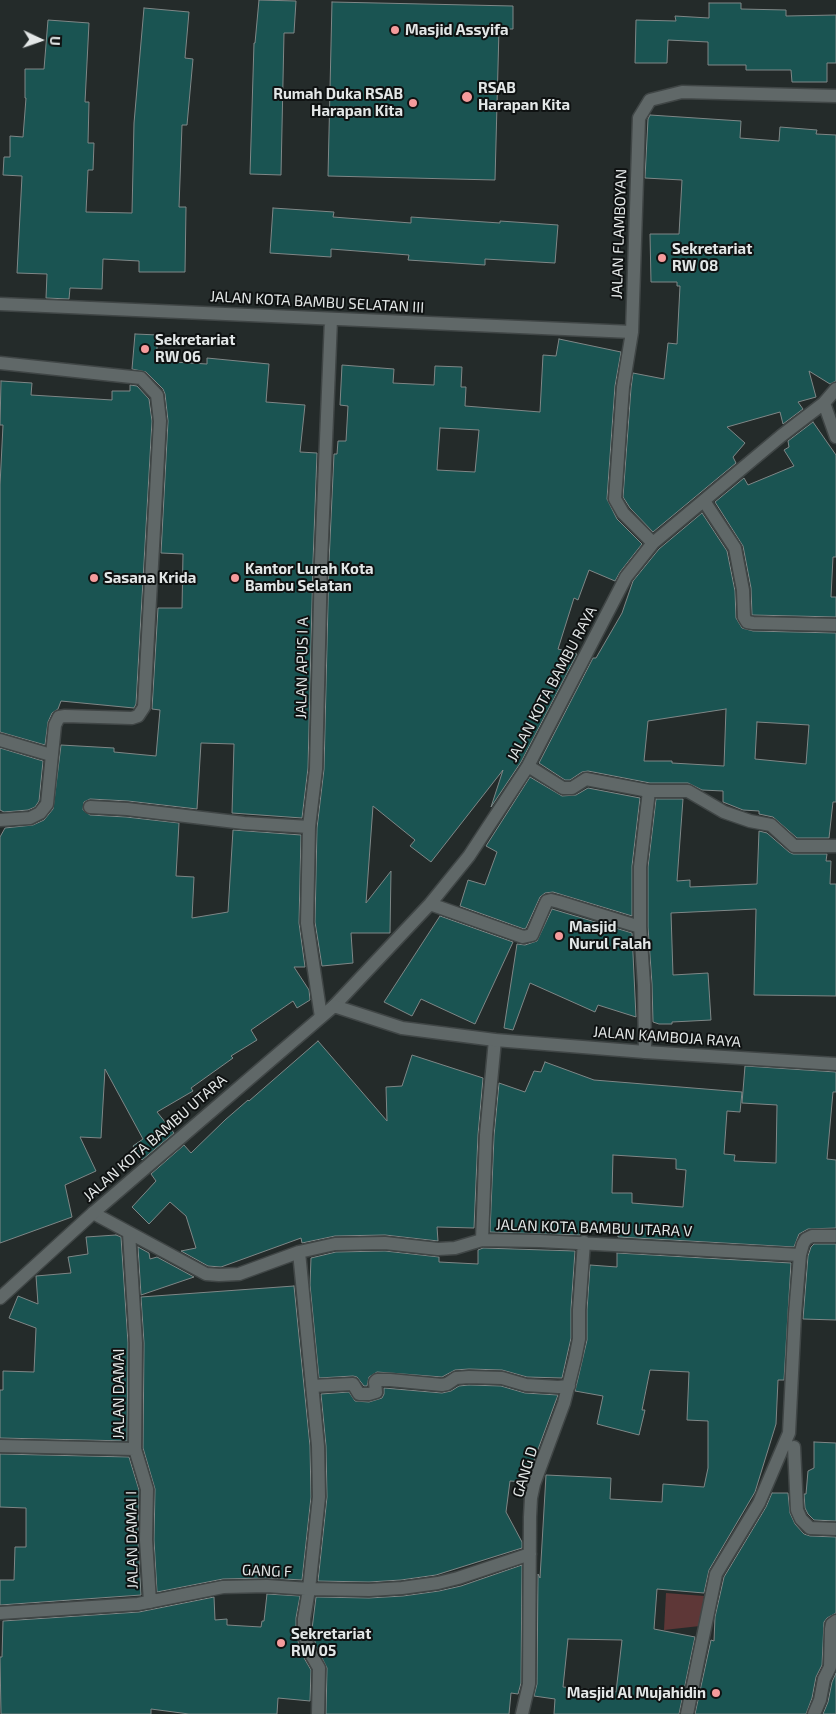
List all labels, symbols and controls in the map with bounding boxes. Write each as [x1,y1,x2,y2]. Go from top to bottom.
north arrow [15,15,65,65]
place label: Masjid Assyifa [405,21,509,39]
marker: Masjid Assyifa [389,24,401,36]
text: U [47,36,64,46]
place label: RSAB Harapan Kita [478,79,570,114]
place label: Rumah Duka RSAB Harapan Kita [273,85,403,120]
marker: RSAB Harapan Kita [460,90,474,104]
marker: Rumah Duka RSAB Harapan Kita [407,97,419,109]
street label: JALAN FLAMBOYAN [608,169,630,299]
place label: Sekretariat RW 08 [672,240,752,275]
marker: Sekretariat RW 08 [656,252,668,264]
street label: JALAN KOTA BAMBU SELATAN III [209,287,425,317]
place label: Sekretariat RW 06 [155,331,235,366]
marker: Sekretariat RW 06 [139,343,151,355]
place label: Kantor Lurah Kota Bambu Selatan [245,560,374,595]
place label: Sasana Krida [104,569,196,587]
marker: Sasana Krida [88,572,100,584]
marker: Kantor Lurah Kota Bambu Selatan [229,572,241,584]
street label: JALAN KOTA BAMBU RAYA [503,603,601,765]
street label: JALAN APUS I A [292,617,312,719]
place label: Masjid Nurul Falah [569,918,651,953]
marker: Masjid Nurul Falah [553,930,565,942]
street label: JALAN KAMBOJA RAYA [592,1023,742,1051]
street label: JALAN KOTA BAMBU UTARA [80,1071,230,1205]
street label: JALAN KOTA BAMBU UTARA V [495,1216,693,1240]
street label: JALAN DAMAI [110,1348,128,1440]
street label: GANG D [509,1444,541,1500]
street label: JALAN DAMAI I [122,1491,142,1589]
street label: GANG F [242,1561,292,1581]
place label: Sekretariat RW 05 [291,1625,371,1660]
marker: Sekretariat RW 05 [275,1637,287,1649]
place label: Masjid Al Mujahidin [567,1684,706,1702]
marker: Masjid Al Mujahidin [710,1687,722,1699]

